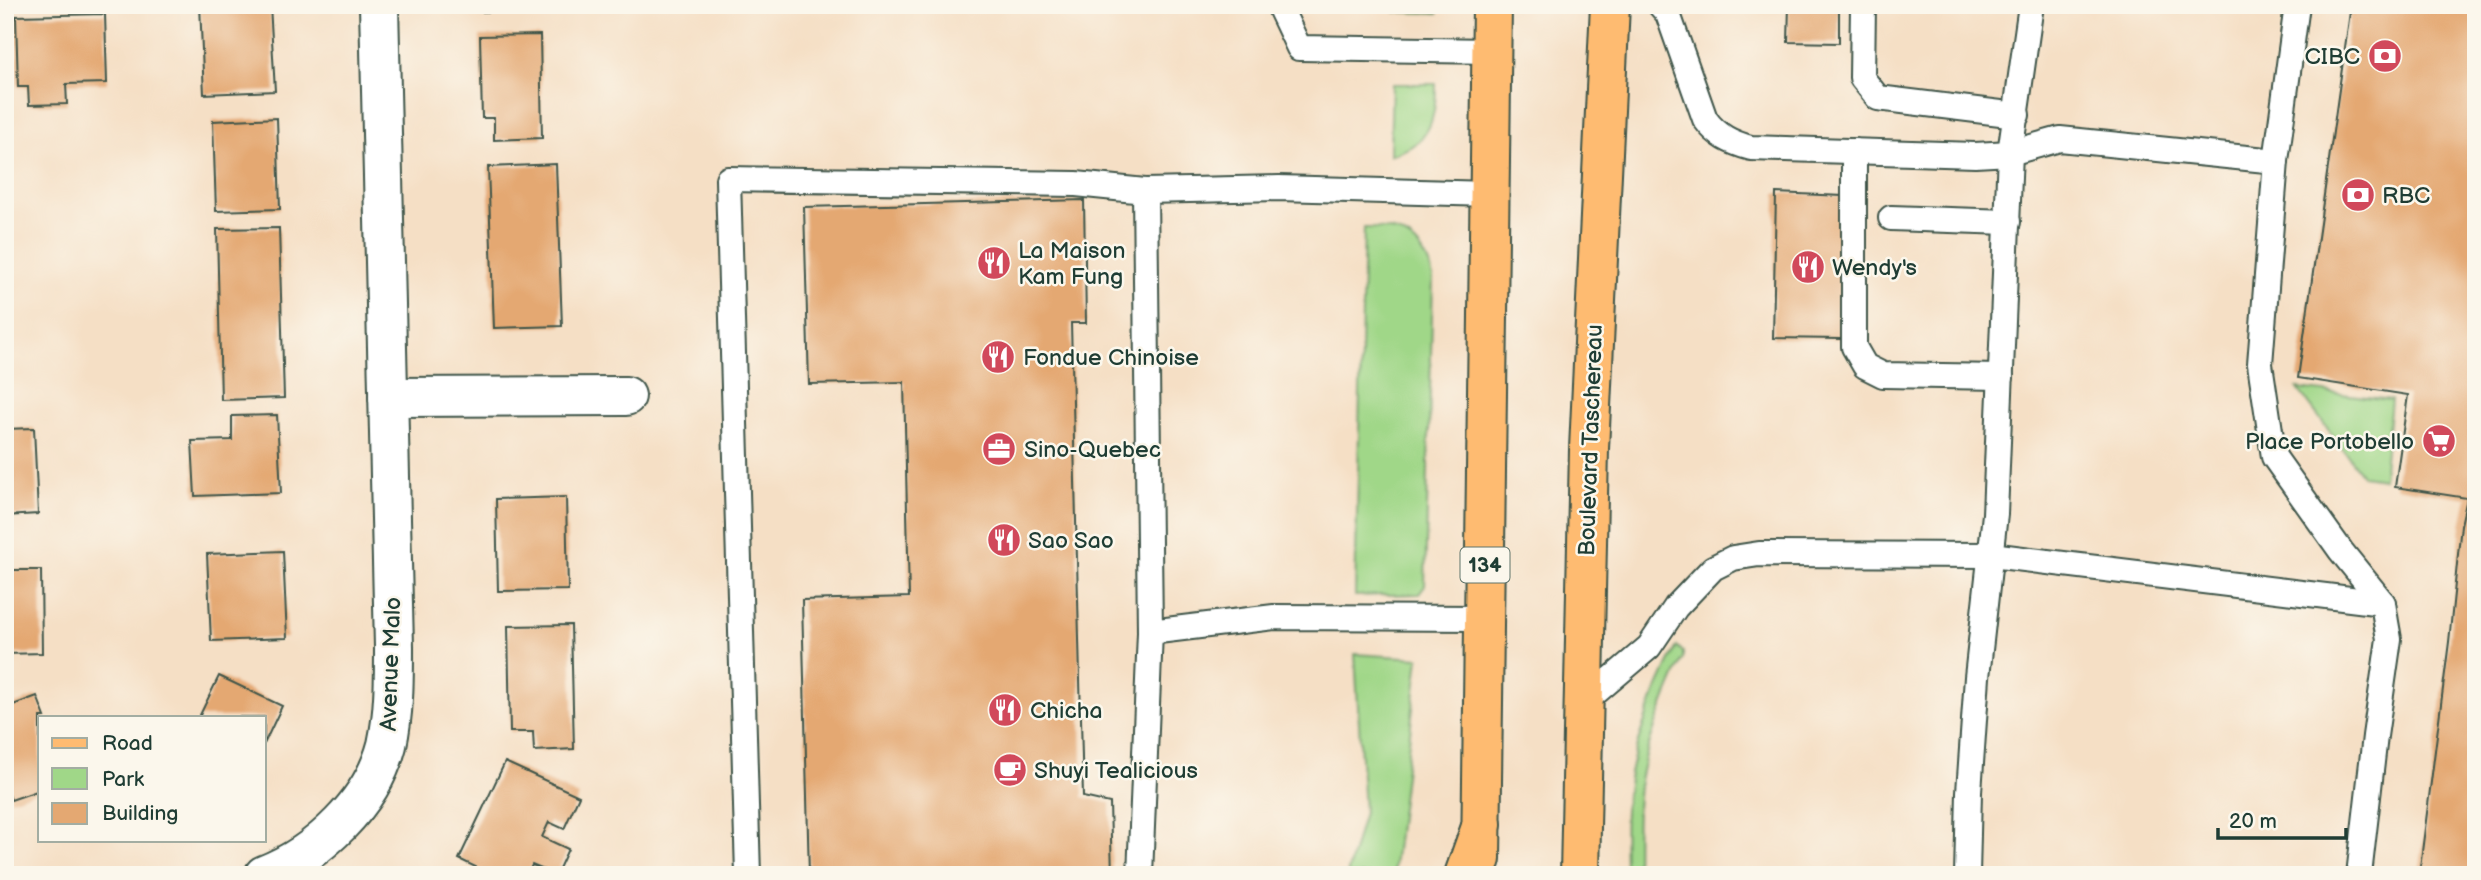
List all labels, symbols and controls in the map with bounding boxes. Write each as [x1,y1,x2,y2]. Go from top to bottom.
bank icon: CIBC [2366,37,2404,75]
place label: CIBC [2304,43,2360,71]
bank icon: RBC [2339,176,2377,214]
place label: RBC [2382,182,2430,210]
place label: La Maison Kam Fung [1018,237,1125,291]
restaurant icon: La Maison Kam Fung [975,244,1013,282]
restaurant icon: Wendy's [1789,248,1827,286]
place label: Wendy's [1832,254,1917,282]
street label: Boulevard Taschereau [1573,324,1609,556]
restaurant icon: Fondue Chinoise [979,338,1017,376]
place label: Fondue Chinoise [1023,344,1199,372]
supermarket icon: Place Portobello [2420,422,2458,460]
place label: Place Portobello [2245,428,2414,456]
office icon: Sino-Quebec [980,430,1018,468]
place label: Sino-Quebec [1024,436,1161,464]
restaurant icon: Sao Sao [985,521,1023,559]
place label: Sao Sao [1028,527,1114,555]
road number: 134 [1460,548,1510,582]
street label: Avenue Malo [375,596,407,732]
restaurant icon: Chicha [986,691,1024,729]
place label: Chicha [1030,697,1102,725]
legend [38,716,266,842]
text: Road [102,731,153,756]
cafe icon: Shuyi Tealicious [991,751,1029,789]
place label: Shuyi Tealicious [1034,757,1198,785]
text: Park [102,767,145,792]
scale bar [2218,796,2346,840]
text: Building [102,801,178,826]
text: 20 m [2229,809,2277,834]

